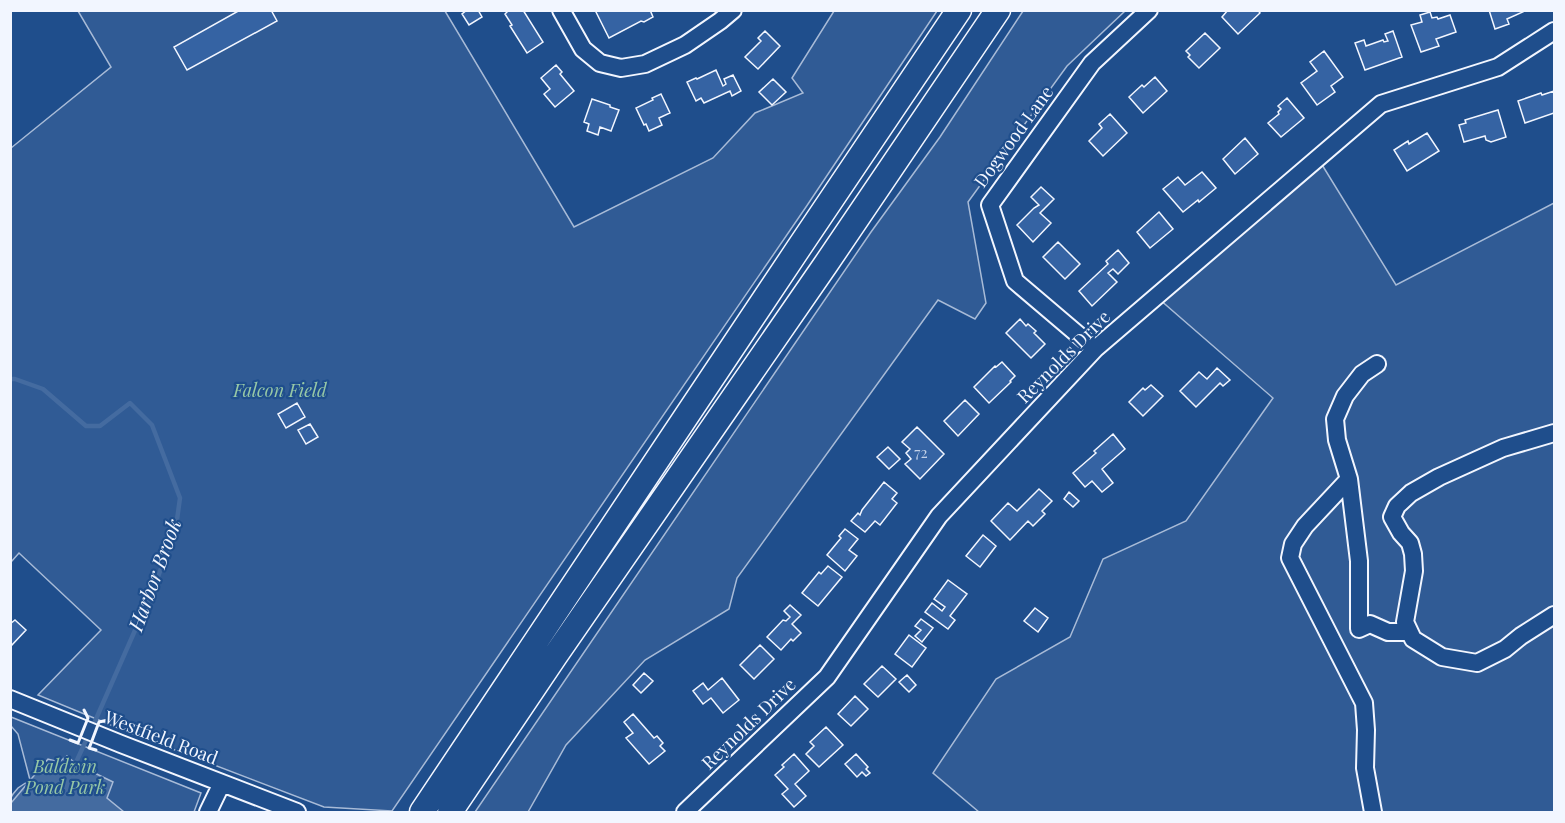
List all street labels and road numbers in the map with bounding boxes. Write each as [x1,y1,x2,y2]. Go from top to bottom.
street label: Dogwood Lane [968,81,1058,192]
street label: Reynolds Drive [1012,305,1115,408]
street label: Reynolds Drive [696,672,801,774]
street label: Westfield Road [100,704,222,770]

